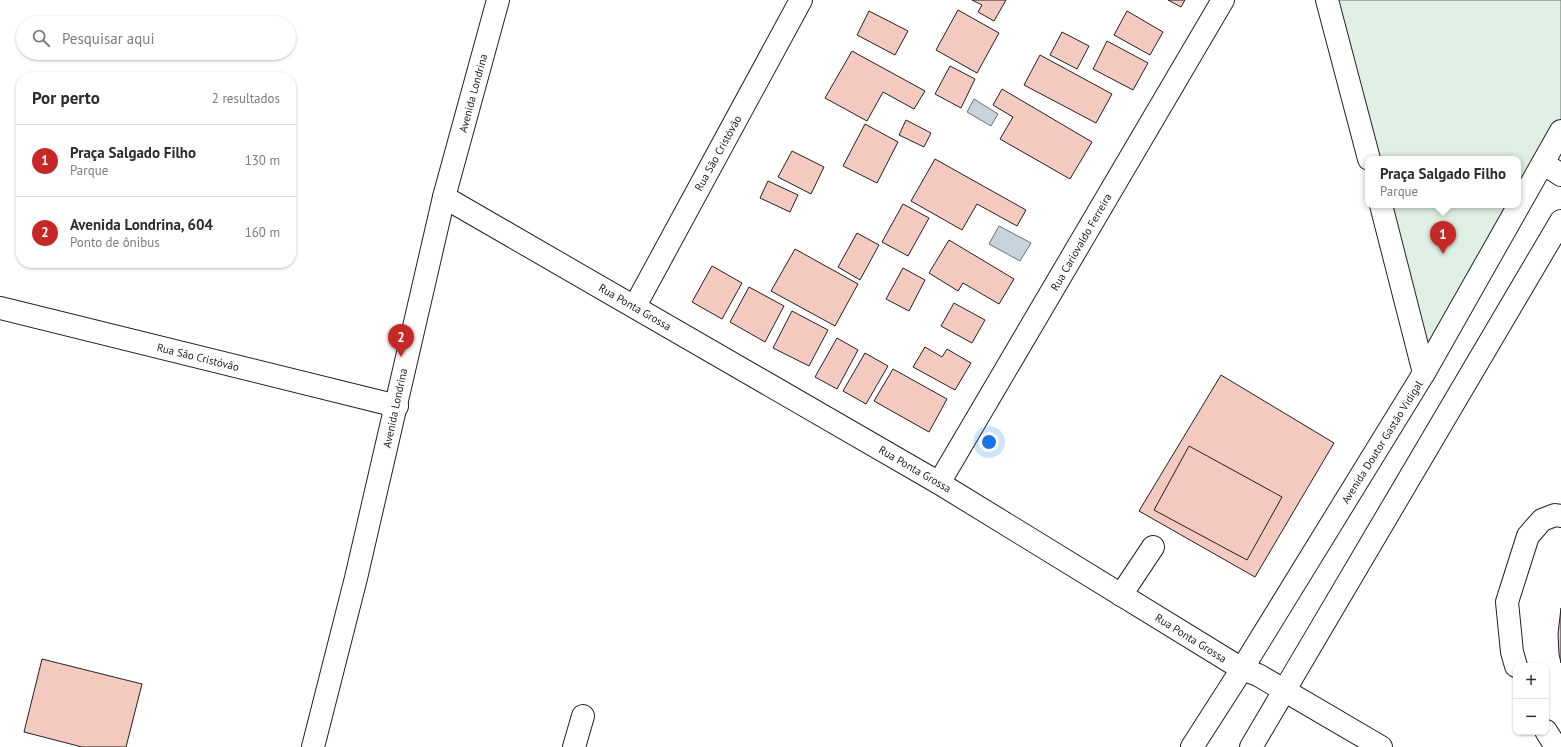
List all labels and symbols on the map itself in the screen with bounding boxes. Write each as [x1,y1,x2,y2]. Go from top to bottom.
street label: Avenida Londrina [456,52,490,134]
street label: Rua São Cristóvão [691,113,745,193]
street label: Rua Cariovaldo Ferreira [1047,191,1115,293]
pin: 1 [1430,221,1456,254]
street label: Rua Ponta Grossa [596,281,674,333]
pin: 2 [388,324,414,357]
street label: Rua São Cristóvão [155,340,241,374]
street label: Avenida Londrina [380,367,410,449]
street label: Avenida Doutor Gastão Vidigal [1338,377,1426,506]
your location [979,432,999,452]
street label: Rua Ponta Grossa [876,443,954,495]
street label: Rua Ponta Grossa [1153,610,1229,666]

